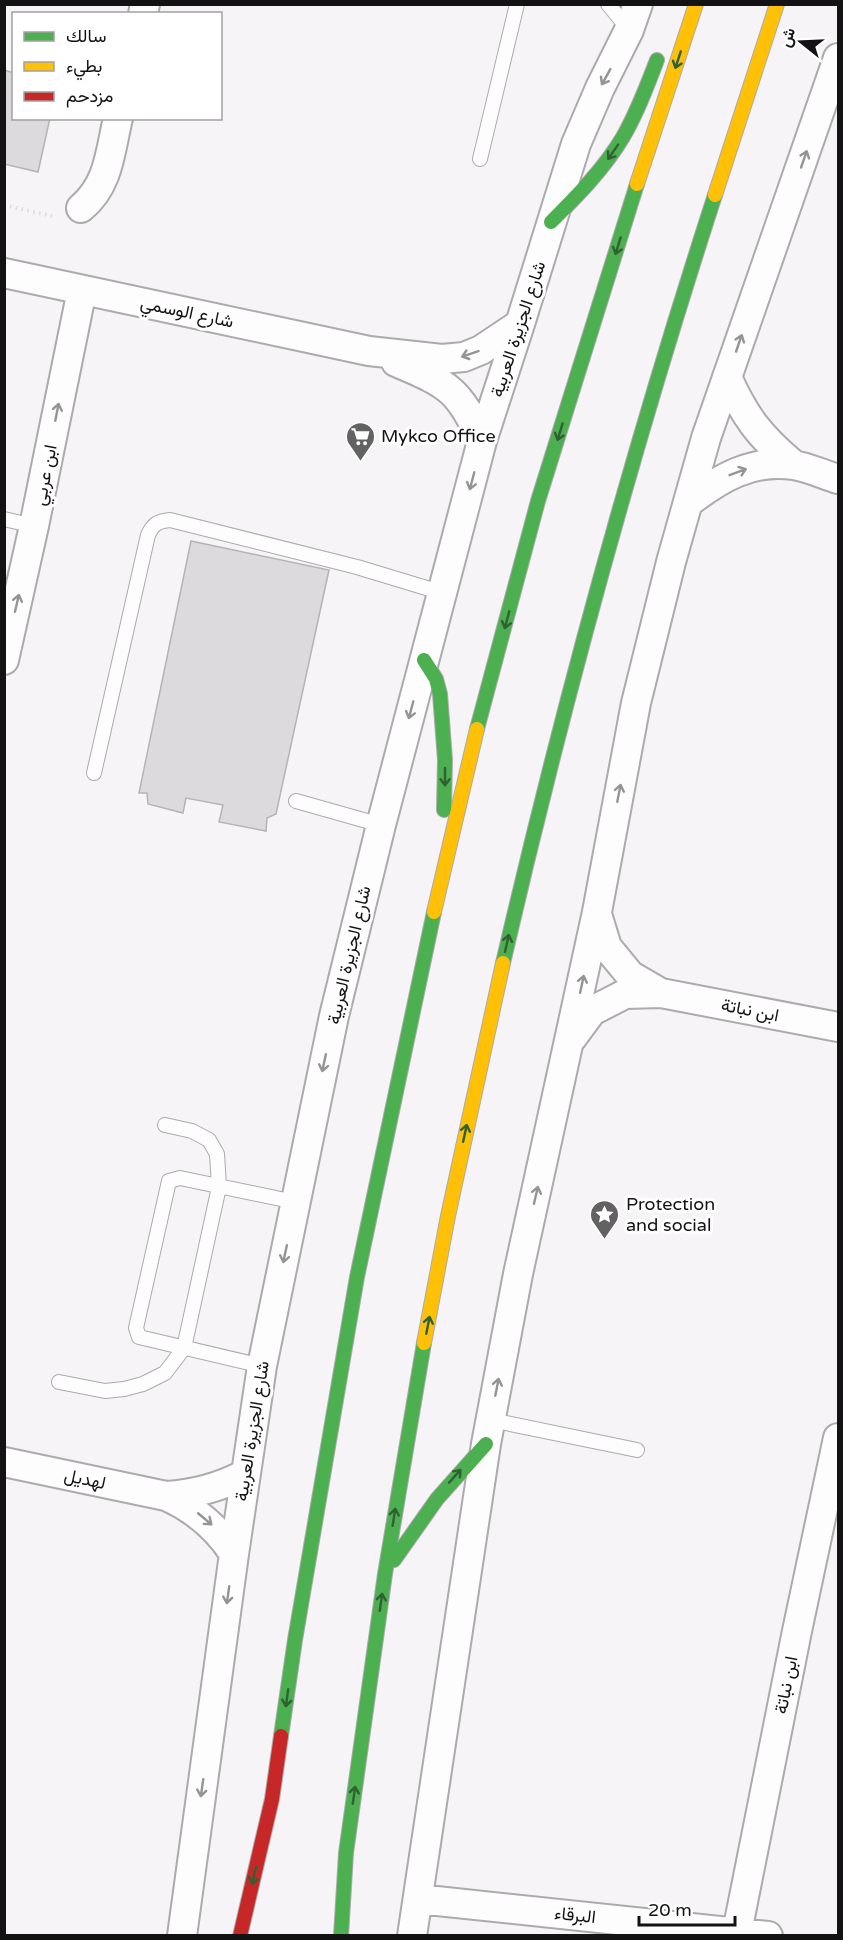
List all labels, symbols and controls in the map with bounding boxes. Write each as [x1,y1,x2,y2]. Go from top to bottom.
legend [12,12,222,120]
north arrow [771,12,831,72]
text: سالك [66,25,106,47]
text: ش [775,25,800,50]
one-way arrow [671,50,682,69]
text: بطيء [66,55,102,81]
one-way arrow [600,68,612,85]
text: مزدحم [66,85,113,108]
one-way arrow [607,144,619,160]
one-way arrow [799,151,810,169]
one-way arrow [611,236,622,255]
street label: شارع الجزيرة العربية [486,258,551,400]
street label: شارع الوسمي [138,291,236,337]
one-way arrow [735,335,746,353]
one-way arrow [461,349,480,360]
one-way arrow [52,403,64,422]
supermarket icon: Mykco Office [344,420,376,462]
one-way arrow [554,422,565,441]
place label: Mykco Office [381,425,496,447]
street label: ابن عربي [28,443,66,508]
one-way arrow [728,466,746,477]
one-way arrow [465,471,477,490]
one-way arrow [12,594,24,613]
one-way arrow [501,610,512,629]
one-way arrow [405,700,416,719]
one-way arrow [440,766,451,786]
one-way arrow [614,784,625,803]
street label: شارع الجزيرة العربية [322,884,377,1027]
one-way arrow [502,934,514,953]
one-way arrow [577,975,588,995]
street label: ابن نباتة [719,994,781,1026]
one-way arrow [318,1053,330,1072]
one-way arrow [460,1124,472,1143]
one-way arrow [530,1186,542,1205]
place label: Protection and social [626,1193,715,1236]
place icon: Protection and social [589,1198,621,1240]
one-way arrow [279,1243,290,1263]
one-way arrow [423,1315,434,1335]
street label: شارع الجزيرة العربية [230,1359,275,1503]
one-way arrow [492,1377,503,1397]
street label: لهديل [62,1464,108,1494]
one-way arrow [448,1469,462,1484]
one-way arrow [389,1507,400,1527]
one-way arrow [197,1512,212,1526]
one-way arrow [223,1584,234,1604]
one-way arrow [375,1593,386,1613]
street label: ابن نباتة [770,1654,802,1716]
one-way arrow [281,1688,292,1707]
one-way arrow [196,1777,207,1797]
one-way arrow [349,1786,360,1806]
one-way arrow [247,1866,259,1885]
scale bar [639,1889,735,1927]
text: 20 m [648,1899,692,1921]
street label: البرقاء [553,1902,597,1928]

